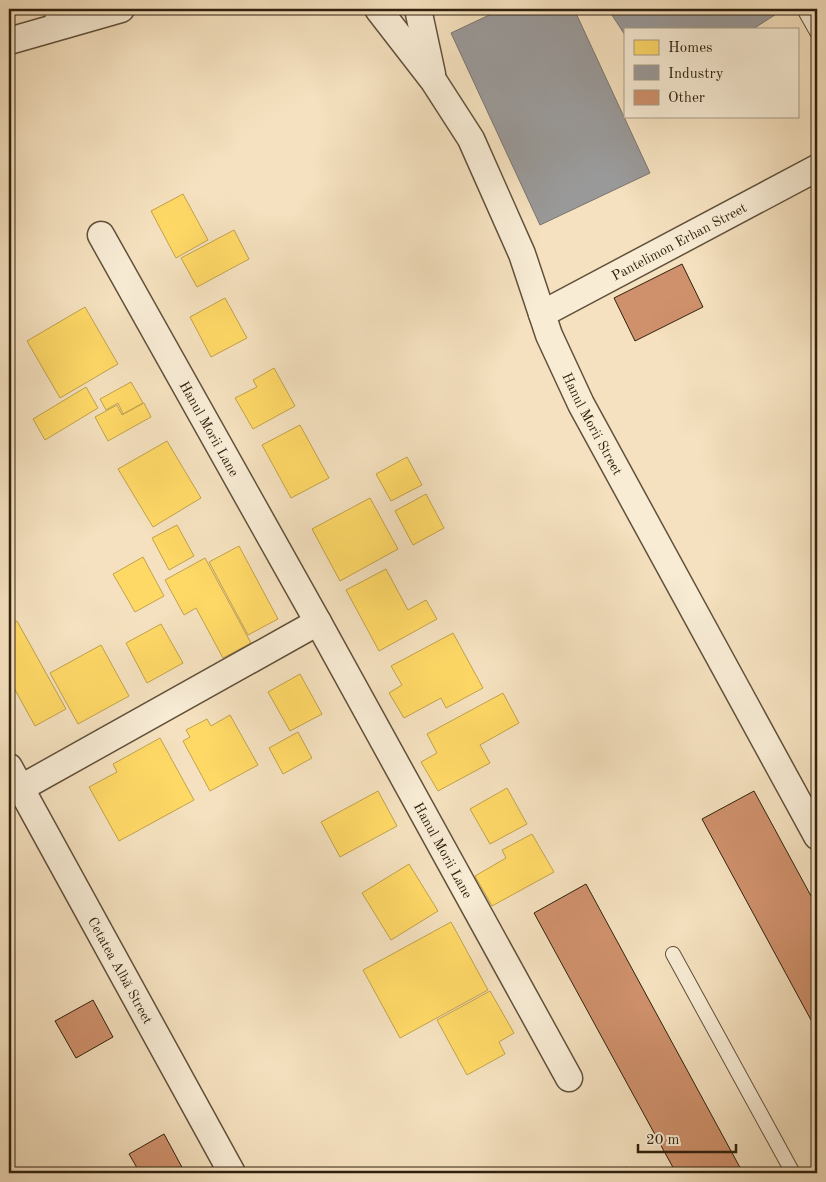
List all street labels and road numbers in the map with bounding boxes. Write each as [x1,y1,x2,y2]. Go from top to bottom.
street label: Pantelimon Erhan Street [610,201,749,284]
street label: Hanul Morii Street [559,371,625,478]
street label: Hanul Morii Lane [176,379,241,479]
street label: Hanul Morii Lane [411,800,475,901]
street label: Cetatea Albă Street [85,915,155,1027]

